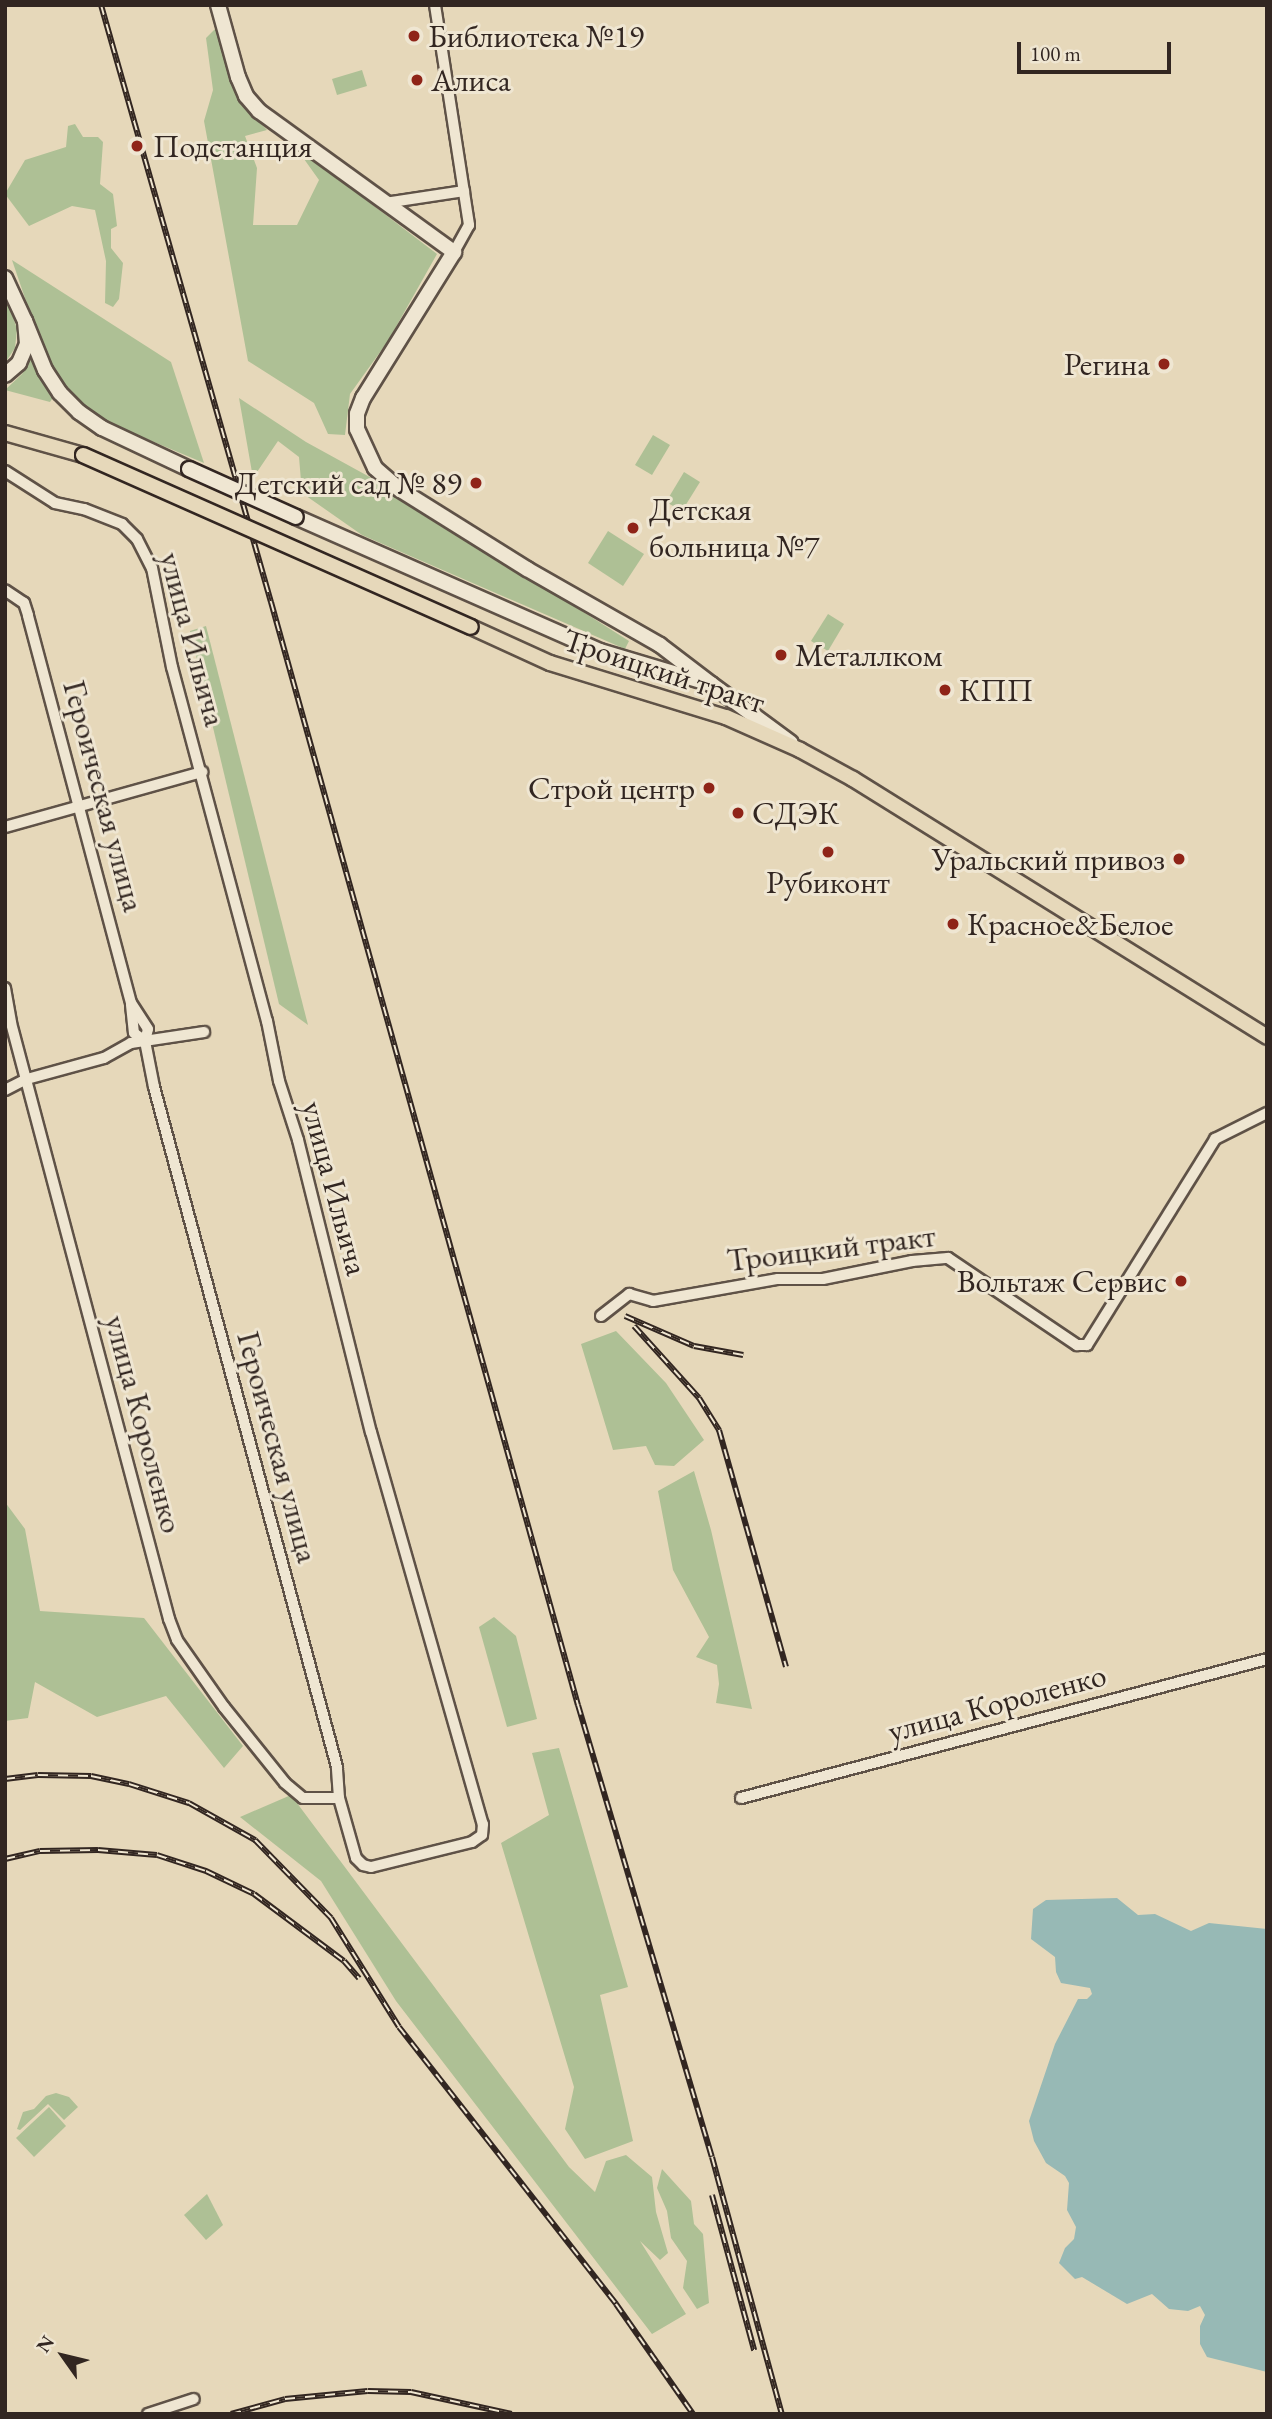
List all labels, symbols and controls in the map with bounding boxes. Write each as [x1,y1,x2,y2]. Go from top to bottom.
place label: Библиотека №19 [428,17,644,55]
marker: Библиотека №19 [406,28,422,44]
scale bar [1020,28,1174,72]
text: 100 m [1030,40,1081,67]
place label: Алиса [431,61,511,99]
marker: Алиса [409,72,425,88]
place label: Подстанция [153,127,312,165]
marker: Подстанция [127,136,147,156]
place label: Регина [1064,345,1150,383]
marker: Регина [1156,356,1172,372]
place label: Детский сад № 89 [235,464,462,502]
marker: Детский сад № 89 [468,475,484,491]
place label: Детская больница №7 [649,491,819,566]
marker: Детская больница №7 [623,518,643,538]
street label: улица Ильича [151,548,235,730]
street label: Троицкий тракт [558,620,770,722]
place label: Металлком [795,636,943,674]
marker: Металлком [773,647,789,663]
place label: КПП [959,671,1033,709]
street label: Героическая улица [55,676,153,916]
marker: КПП [937,682,953,698]
place label: Строй центр [528,769,695,807]
marker: Строй центр [701,780,717,796]
place label: СДЭК [752,794,839,832]
marker: СДЭК [730,805,746,821]
place label: Уральский привоз [932,840,1165,878]
marker: Рубиконт [820,844,836,860]
marker: Уральский привоз [1171,851,1187,867]
place label: Рубиконт [766,863,890,901]
place label: Красное&Белое [967,905,1174,943]
marker: Красное&Белое [945,916,961,932]
street label: улица Ильича [293,1097,377,1279]
street label: Троицкий тракт [725,1216,937,1280]
place label: Вольтаж Сервис [957,1262,1167,1300]
marker: Вольтаж Сервис [1173,1273,1189,1289]
street label: улица Короленко [96,1311,192,1537]
street label: Героическая улица [229,1327,327,1567]
street label: улица Короленко [884,1655,1110,1751]
north arrow [28,2321,98,2391]
text: N [31,2331,60,2357]

